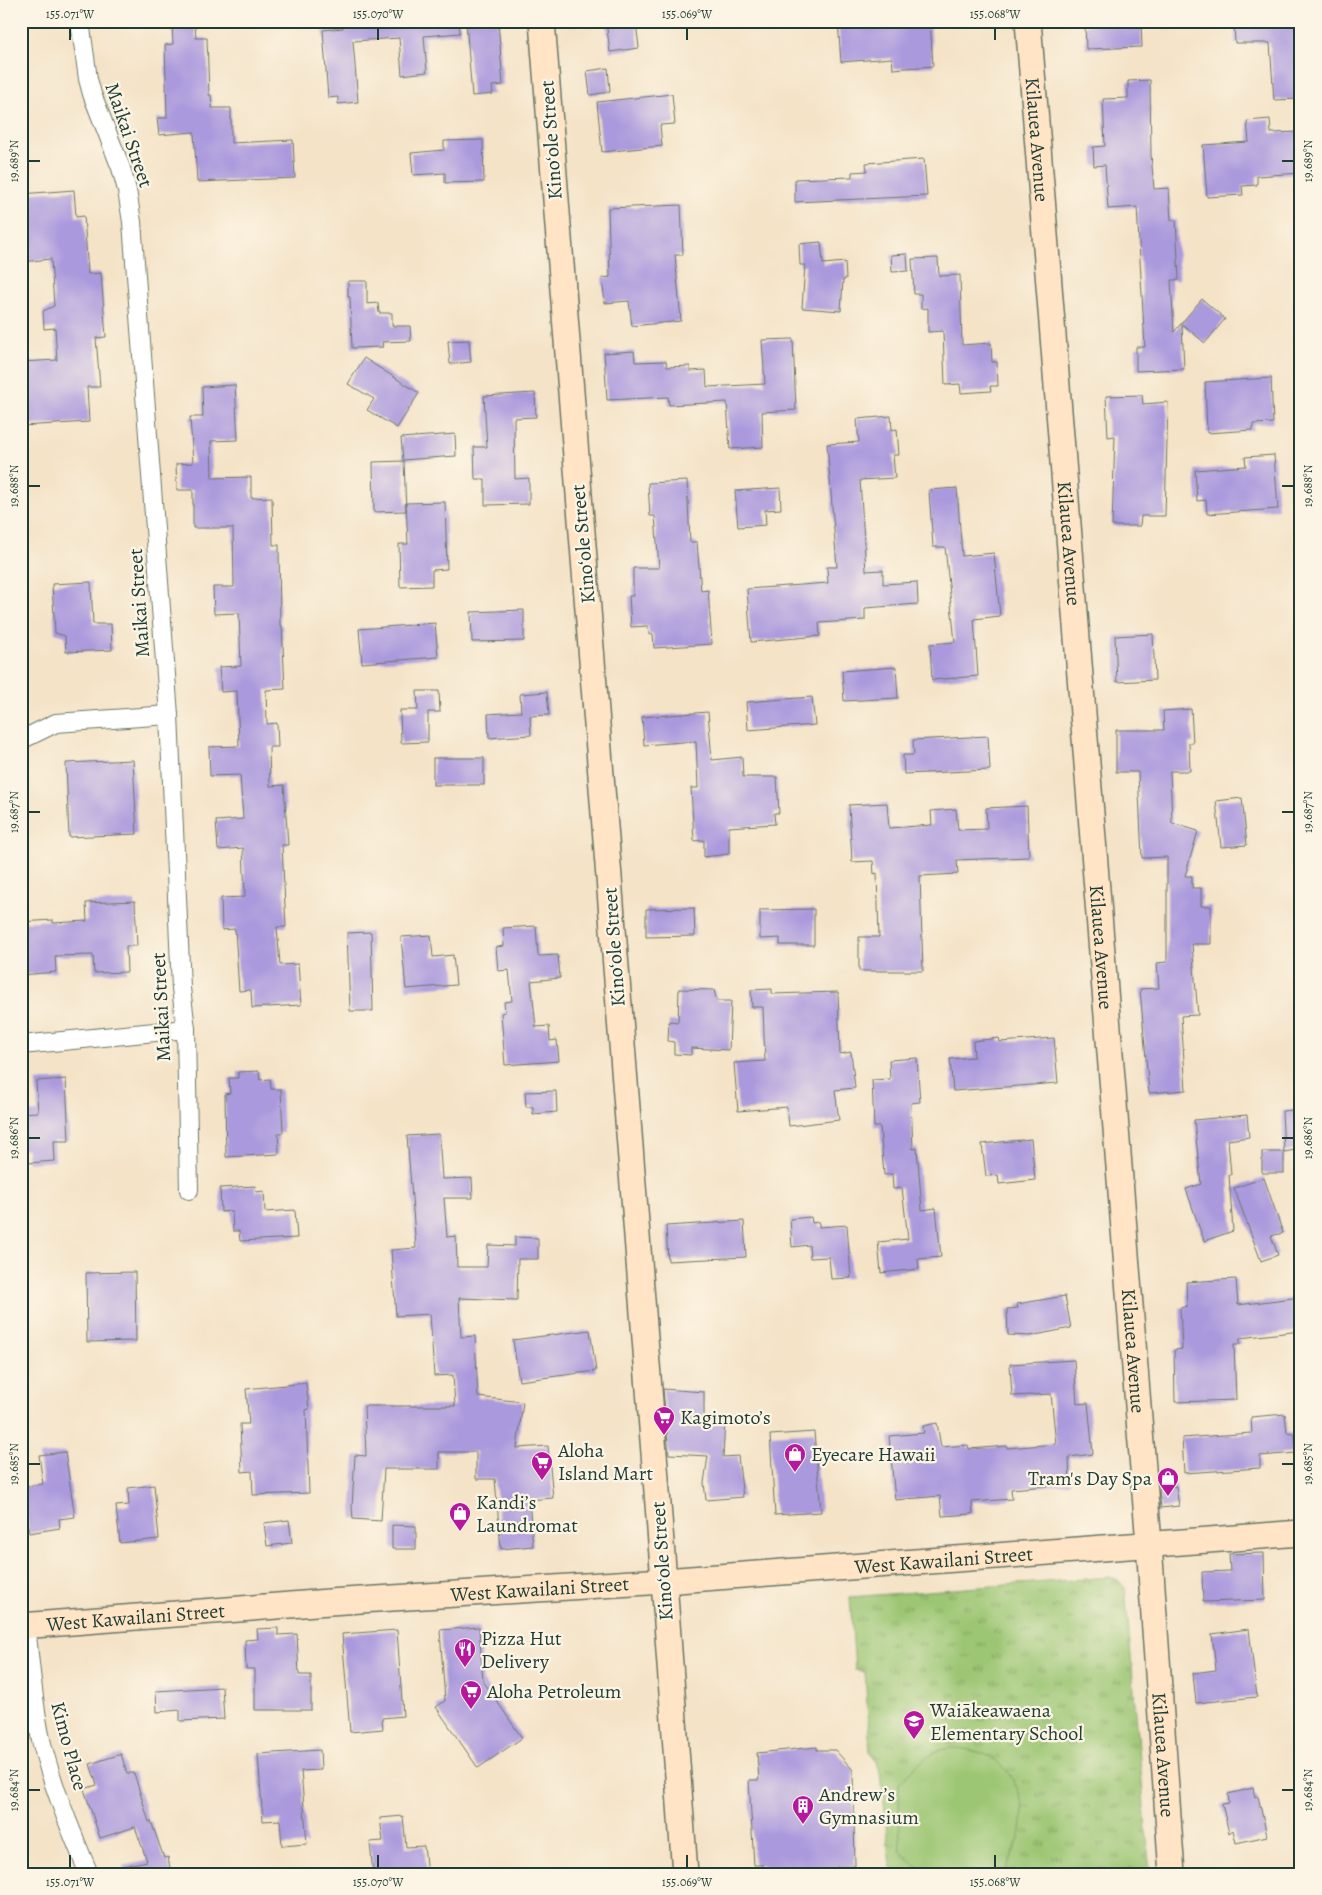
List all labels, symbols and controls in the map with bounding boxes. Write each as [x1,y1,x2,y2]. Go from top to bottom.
text: 155.071°W [46,6,95,22]
text: 155.070°W [353,6,404,22]
text: 155.069°W [662,6,713,22]
text: 155.068°W [970,6,1021,22]
street label: Kilauea Avenue [1019,76,1056,203]
street label: Maikai Street [98,79,160,191]
street label: Kinoʻole Street [533,79,569,201]
text: 19.689°N [6,139,22,182]
text: 19.689°N [1300,139,1316,182]
text: 19.688°N [6,464,22,507]
text: 19.688°N [1300,464,1316,507]
street label: Kilauea Avenue [1051,480,1088,607]
street label: Kinoʻole Street [564,483,602,605]
street label: Maikai Street [122,547,156,658]
text: 19.687°N [6,791,22,833]
text: 19.687°N [1300,791,1316,833]
street label: Kilauea Avenue [1083,884,1120,1011]
street label: Kinoʻole Street [596,886,632,1008]
street label: Maikai Street [145,951,177,1062]
text: 19.686°N [6,1116,22,1159]
text: 19.686°N [1300,1116,1316,1159]
street label: Kilauea Avenue [1115,1287,1152,1414]
place label: Kagimoto’s [680,1404,771,1431]
supermarket icon: Kagimoto’s [652,1405,676,1436]
place label: Aloha Island Mart [557,1437,653,1487]
place label: Eyecare Hawaii [811,1441,936,1468]
shop icon: Eyecare Hawaii [783,1442,807,1473]
text: 19.685°N [6,1443,22,1485]
text: 19.685°N [1300,1443,1316,1485]
supermarket icon: Aloha Island Mart [530,1450,554,1481]
place label: Tram's Day Spa [1028,1465,1153,1492]
shop icon: Tram's Day Spa [1156,1466,1180,1497]
place label: Kandi’s Laundromat [476,1489,578,1539]
street label: Kinoʻole Street [644,1500,680,1622]
shop icon: Kandi’s Laundromat [448,1501,472,1532]
street label: West Kawailani Street [852,1540,1034,1580]
street label: West Kawailani Street [449,1570,630,1608]
street label: West Kawailani Street [44,1597,226,1638]
place label: Pizza Hut Delivery [481,1625,562,1675]
restaurant icon: Pizza Hut Delivery [453,1637,477,1668]
place label: Aloha Petroleum [486,1678,622,1705]
supermarket icon: Aloha Petroleum [459,1679,483,1710]
street label: Kilauea Avenue [1146,1691,1182,1818]
place label: Waiākeawaena Elementary School [929,1697,1083,1747]
street label: Kimo Place [44,1698,94,1794]
school or university icon: Waiākeawaena Elementary School [902,1709,926,1740]
text: 19.684°N [6,1768,22,1811]
text: 19.684°N [1300,1768,1316,1811]
place label: Andrew’s Gymnasium [818,1781,919,1831]
building icon: Andrew’s Gymnasium [791,1794,815,1825]
text: 155.071°W [46,1874,95,1890]
text: 155.070°W [353,1874,404,1890]
text: 155.069°W [662,1874,713,1890]
text: 155.068°W [970,1874,1021,1890]

